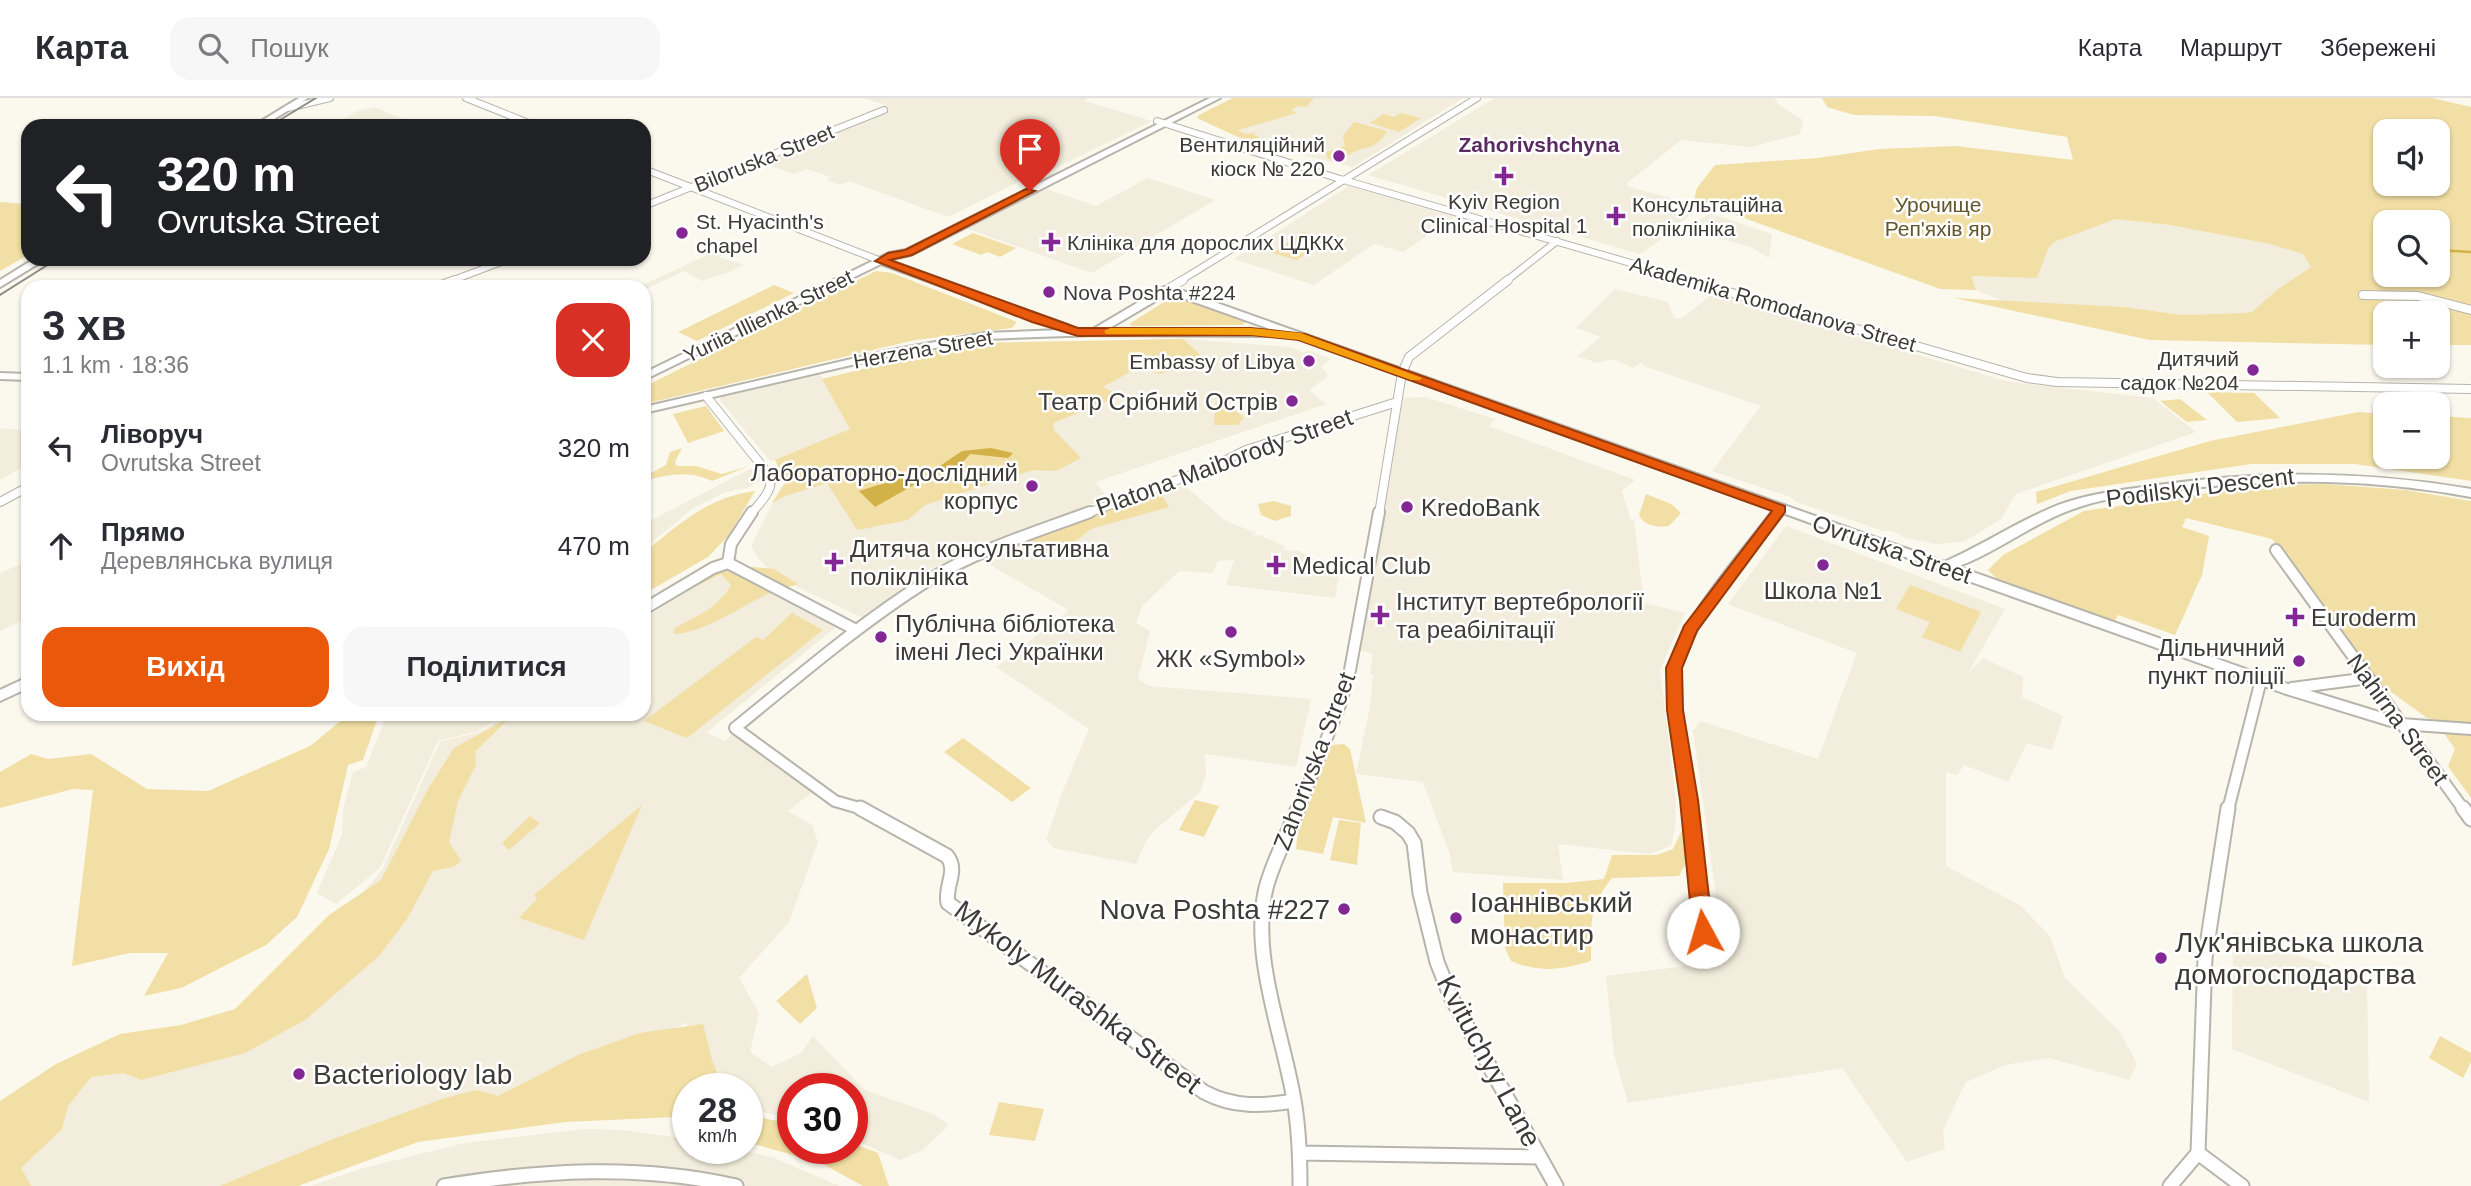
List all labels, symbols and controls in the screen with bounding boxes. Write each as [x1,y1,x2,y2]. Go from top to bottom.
search box [170,17,660,80]
text: Карта [35,29,128,66]
icon: search [194,29,232,67]
text: Пошук [250,33,329,63]
text: Карта [2078,34,2142,61]
text: Маршрут [2180,34,2282,61]
text: Збережені [2320,34,2436,61]
pin [1000,119,1060,191]
map controls [2373,119,2450,469]
button: sound [2373,119,2450,196]
street label: Biloruska Street [691,120,837,196]
icon: arrive [1011,130,1049,168]
place label: Вентиляційний кіоск № 220 [1179,133,1325,180]
district label: Zahorivshchyna [1458,133,1620,156]
icon: left [42,147,133,238]
text: 320 m [157,147,296,201]
marker: Вентиляційний кіоск № 220 [1331,148,1347,164]
marker: Kyiv Region Clinical Hospital 1 [1494,166,1514,186]
place label: Kyiv Region Clinical Hospital 1 [1421,190,1587,237]
place label: Консультаційна поліклініка [1632,193,1783,240]
park label: Урочище Реп'яхів яр [1885,193,1991,240]
text: Ovrutska Street [157,204,379,240]
marker: Консультаційна поліклініка [1606,206,1626,226]
place label: St. Hyacinth's chapel [696,210,824,257]
button: search [2373,210,2450,287]
marker: St. Hyacinth's chapel [674,225,690,241]
place label: Клініка для дорослих ЦДККх [1067,231,1345,254]
marker: Клініка для дорослих ЦДККх [1041,232,1061,252]
street label: Akademika Romodanova Street [1627,252,1919,356]
street label: Yuriia Illienka Street [680,265,857,367]
place label: Nova Poshta #224 [1063,281,1236,304]
marker: Nova Poshta #224 [1041,284,1057,300]
button: + [2373,301,2450,378]
text: 3 хв [42,302,126,349]
button: close [556,303,630,377]
street label: Herzena Street [851,325,995,373]
place label: Дитячий садок №204 [2120,347,2239,394]
place label: Embassy of Libya [1129,350,1295,373]
text: 1.1 km · 18:36 [42,352,189,378]
marker: Embassy of Libya [1301,353,1317,369]
marker: Дитячий садок №204 [2245,362,2261,378]
place label: Театр Срібний Острів [1038,388,1278,415]
button: − [2373,392,2450,469]
marker: Театр Срібний Острів [1284,393,1300,409]
street label: Platona Maiborody Street [1092,403,1356,521]
text: Ліворуч [101,419,203,449]
icon: left [42,429,80,467]
text: 320 m [558,433,630,463]
text: Ovrutska Street [101,450,261,476]
place label: Лабораторно-дослідний корпус [751,459,1018,514]
street label: Podilskyi Descent [2104,462,2296,512]
marker: Лабораторно-дослідний корпус [1024,478,1040,494]
place label: KredoBank [1421,494,1541,521]
marker: KredoBank [1399,499,1415,515]
street label: Ovrutska Street [1809,509,1976,589]
text: Прямо [101,517,185,547]
icon: ahead [42,527,80,565]
text: 470 m [558,531,630,561]
place label: Дитяча консультативна поліклініка [850,535,1110,590]
text: Деревлянська вулиця [101,548,333,574]
marker: Дитяча консультативна поліклініка [824,552,844,572]
place label: Medical Club [1292,552,1431,579]
marker: Medical Club [1266,555,1286,575]
marker: Школа №1 [1815,557,1831,573]
place label: Школа №1 [1764,577,1882,604]
place label: Інститут вертебрології та реабілітації [1396,588,1644,643]
place label: Euroderm [2311,604,2416,631]
marker: Інститут вертебрології та реабілітації [1370,605,1390,625]
marker: Euroderm [2285,607,2305,627]
place label: Публічна бібліотека імені Лесі Українки [895,610,1115,665]
marker: ЖК «Symbol» [1223,624,1239,640]
button: Вихід [42,627,329,707]
button: Поділитися [343,627,630,707]
marker: Публічна бібліотека імені Лесі Українки [873,629,889,645]
place label: Дільничний пункт поліції [2147,634,2285,689]
place label: ЖК «Symbol» [1156,645,1306,672]
street label: Nahirna Street [2342,648,2455,790]
marker: Дільничний пункт поліції [2291,653,2307,669]
street label: Zahorivska Street [1268,668,1360,854]
place label: Іоаннівський монастир [1470,887,1633,950]
street label: Mykoly Murashka Street [949,894,1207,1100]
place label: Nova Poshta #227 [1100,894,1330,925]
position arrow [1666,895,1740,969]
marker: Nova Poshta #227 [1336,901,1352,917]
marker: Іоаннівський монастир [1448,910,1464,926]
place label: Лук'янівська школа домогосподарства [2175,927,2424,990]
marker: Лук'янівська школа домогосподарства [2153,950,2169,966]
street label: Kvituchyy Lane [1431,970,1547,1152]
place label: Bacteriology lab [313,1059,512,1090]
marker: Bacteriology lab [291,1066,307,1082]
speed limit sign: 30 [777,1073,868,1164]
text: 28 [698,1090,737,1129]
text: km/h [698,1126,737,1146]

